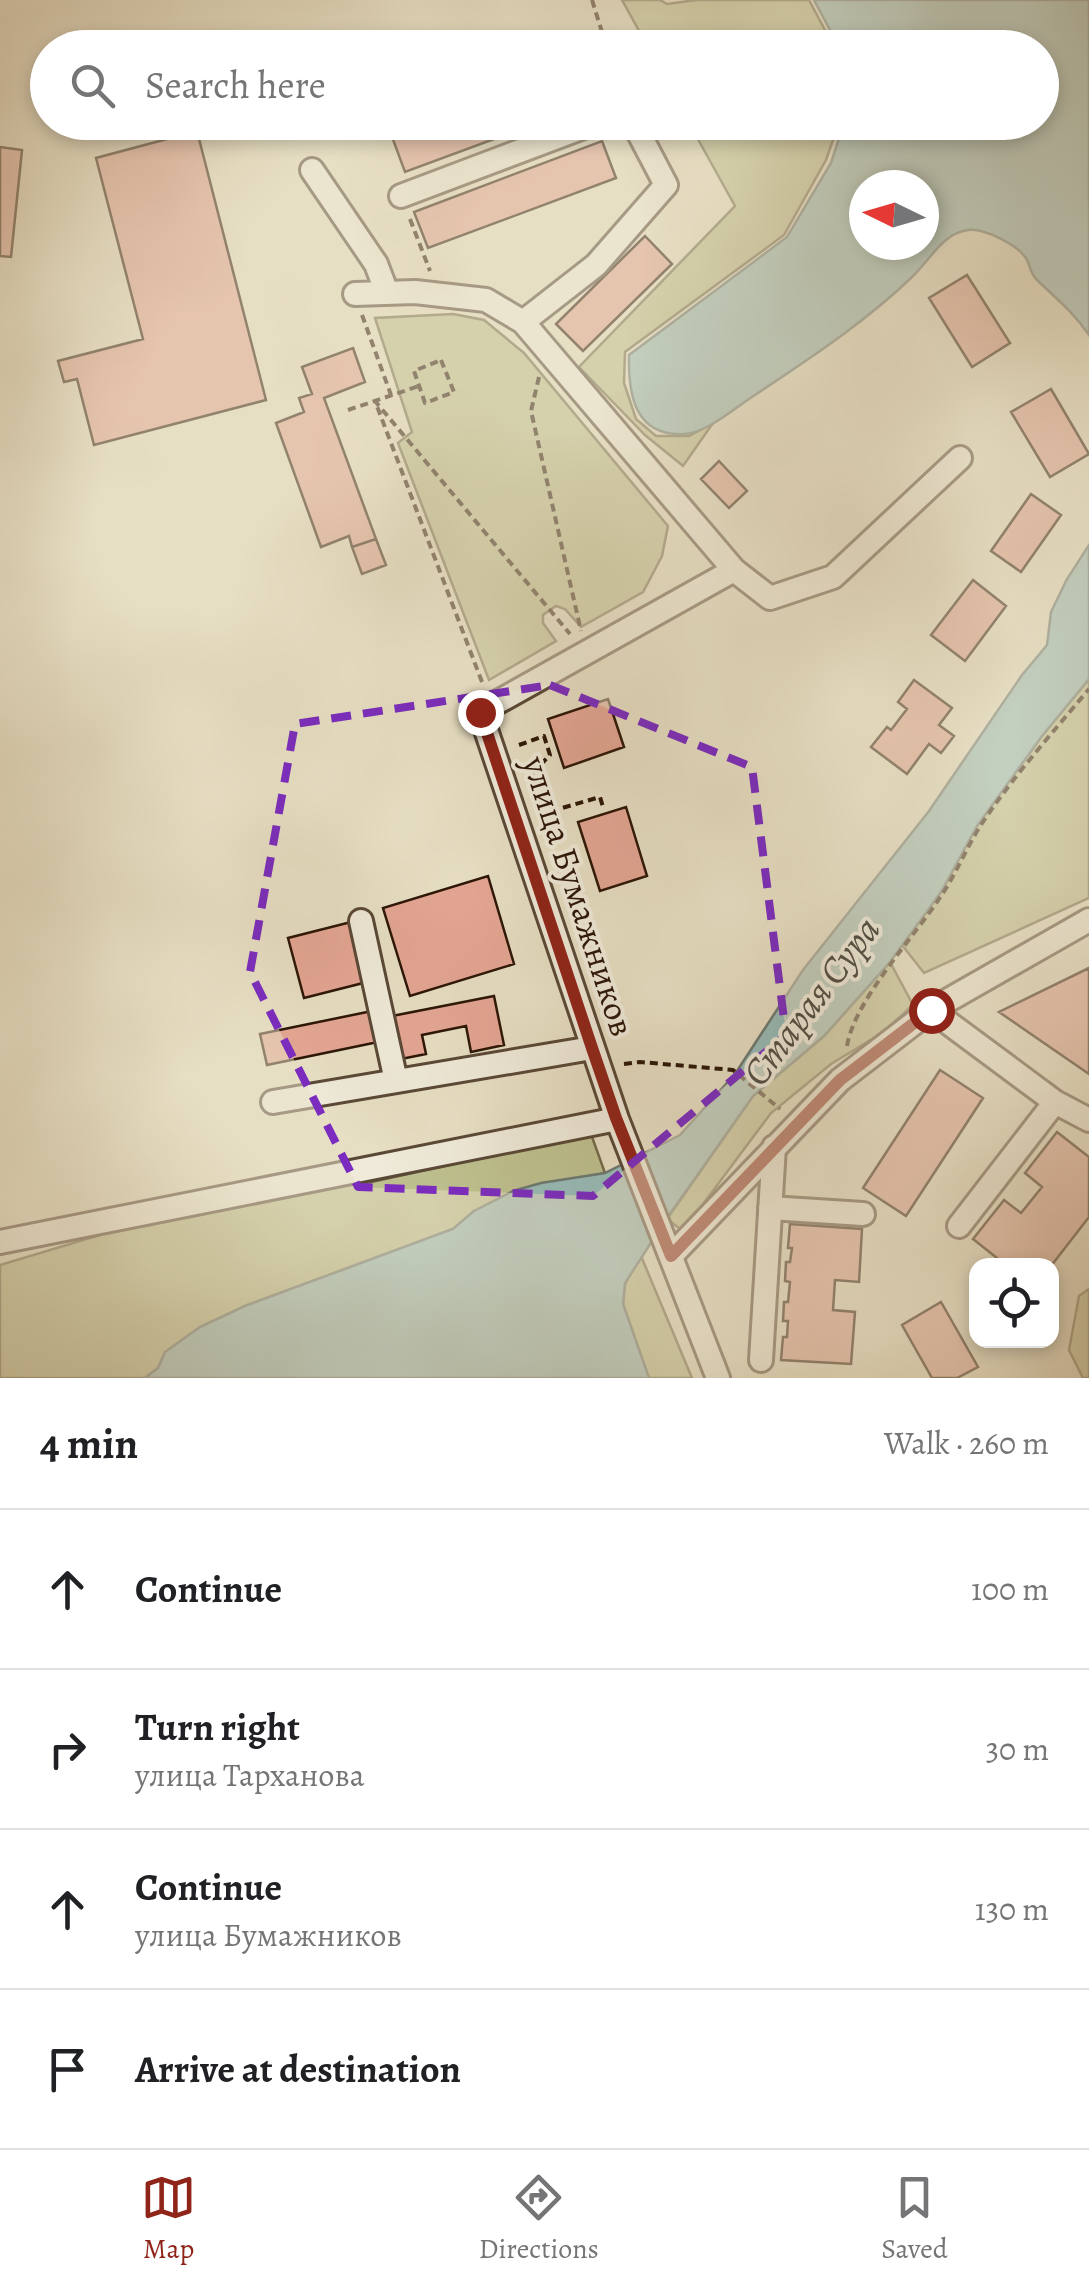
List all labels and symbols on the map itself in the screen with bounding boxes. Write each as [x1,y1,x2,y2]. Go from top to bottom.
north arrow [849,170,939,260]
route end [458,690,504,736]
street label: улица Бумажников [511,749,647,1042]
water label: Старая Сура [730,906,892,1096]
route start [909,988,955,1034]

